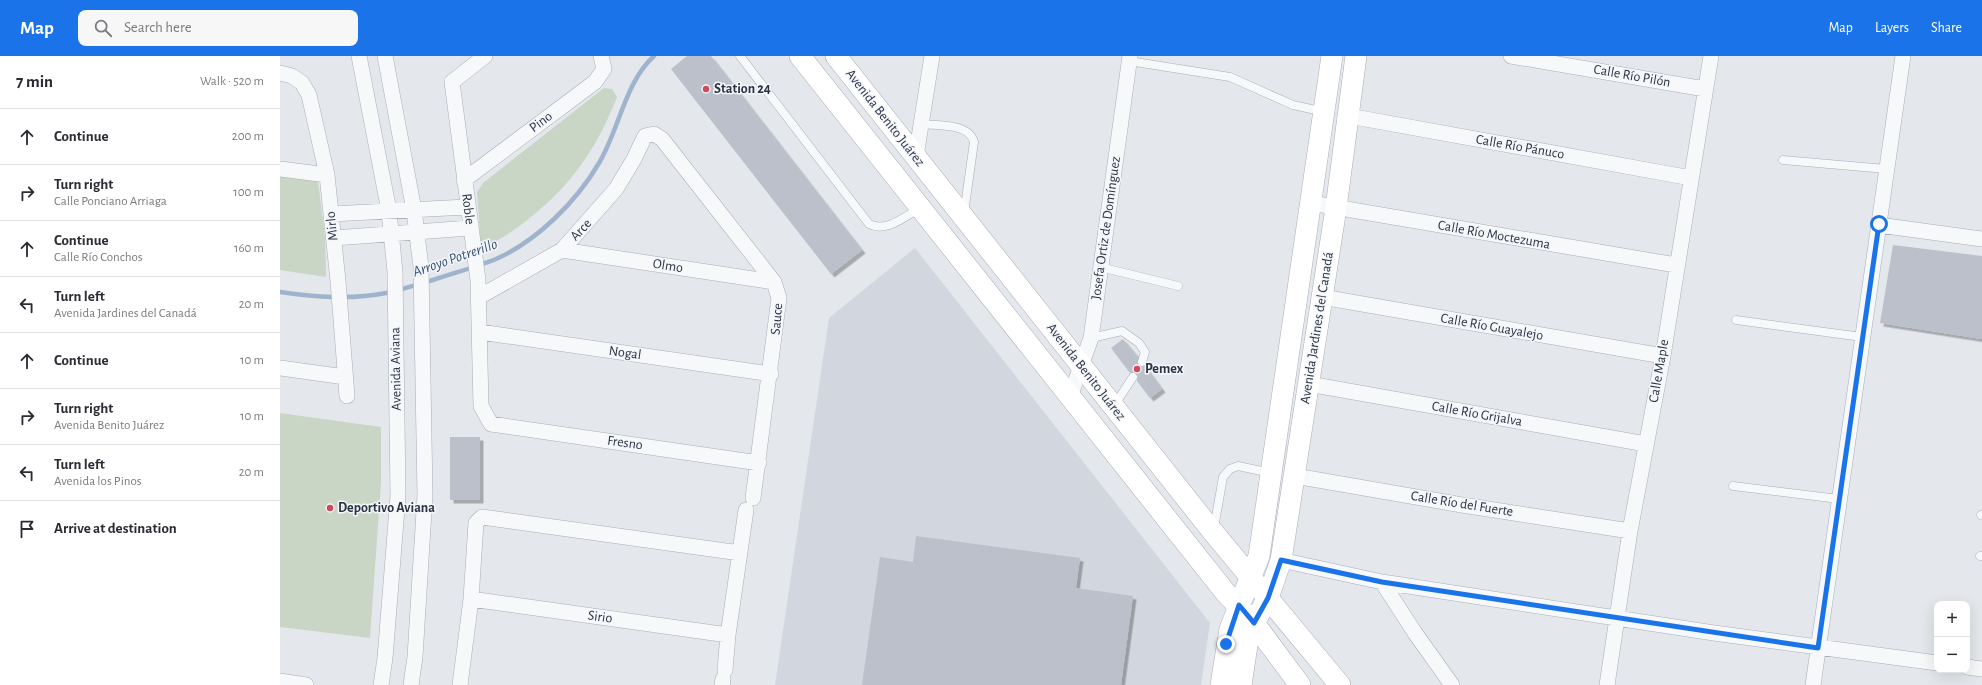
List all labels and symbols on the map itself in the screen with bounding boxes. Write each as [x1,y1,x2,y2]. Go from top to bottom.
street label: Calle Río Pilón [1592,62,1672,90]
street label: Avenida Benito Juárez [843,67,927,169]
place label: Station 24 [714,82,771,96]
marker: Station 24 [701,84,711,94]
street label: Pino [527,109,555,135]
street label: Calle Río Pánuco [1475,132,1565,162]
street label: Josefa Ortiz de Domínguez [1089,155,1123,301]
street label: Roble [459,193,477,225]
street label: Mirlo [323,211,340,241]
route start [1870,215,1888,233]
street label: Arce [568,216,594,244]
street label: Calle Río Moctezuma [1437,218,1552,252]
water label: Arroyo Potrerillo [410,237,499,280]
street label: Avenida Jardines del Canadá [1298,250,1336,405]
street label: Olmo [652,257,684,275]
street label: Sauce [769,303,785,335]
street label: Calle Río Guayalejo [1440,311,1545,343]
street label: Avenida Benito Juárez [1044,321,1128,423]
street label: Avenida Aviana [388,326,404,411]
street label: Calle Maple [1647,338,1671,404]
street label: Nogal [608,344,642,362]
place label: Pemex [1145,362,1184,376]
marker: Pemex [1132,364,1142,374]
street label: Calle Río Grijalva [1431,399,1524,429]
street label: Fresno [606,434,644,452]
street label: Calle Río del Fuerte [1410,489,1514,519]
place label: Deportivo Aviana [338,501,435,515]
marker: Deportivo Aviana [325,503,335,513]
street label: Sirio [587,608,613,626]
route end [1217,635,1235,653]

